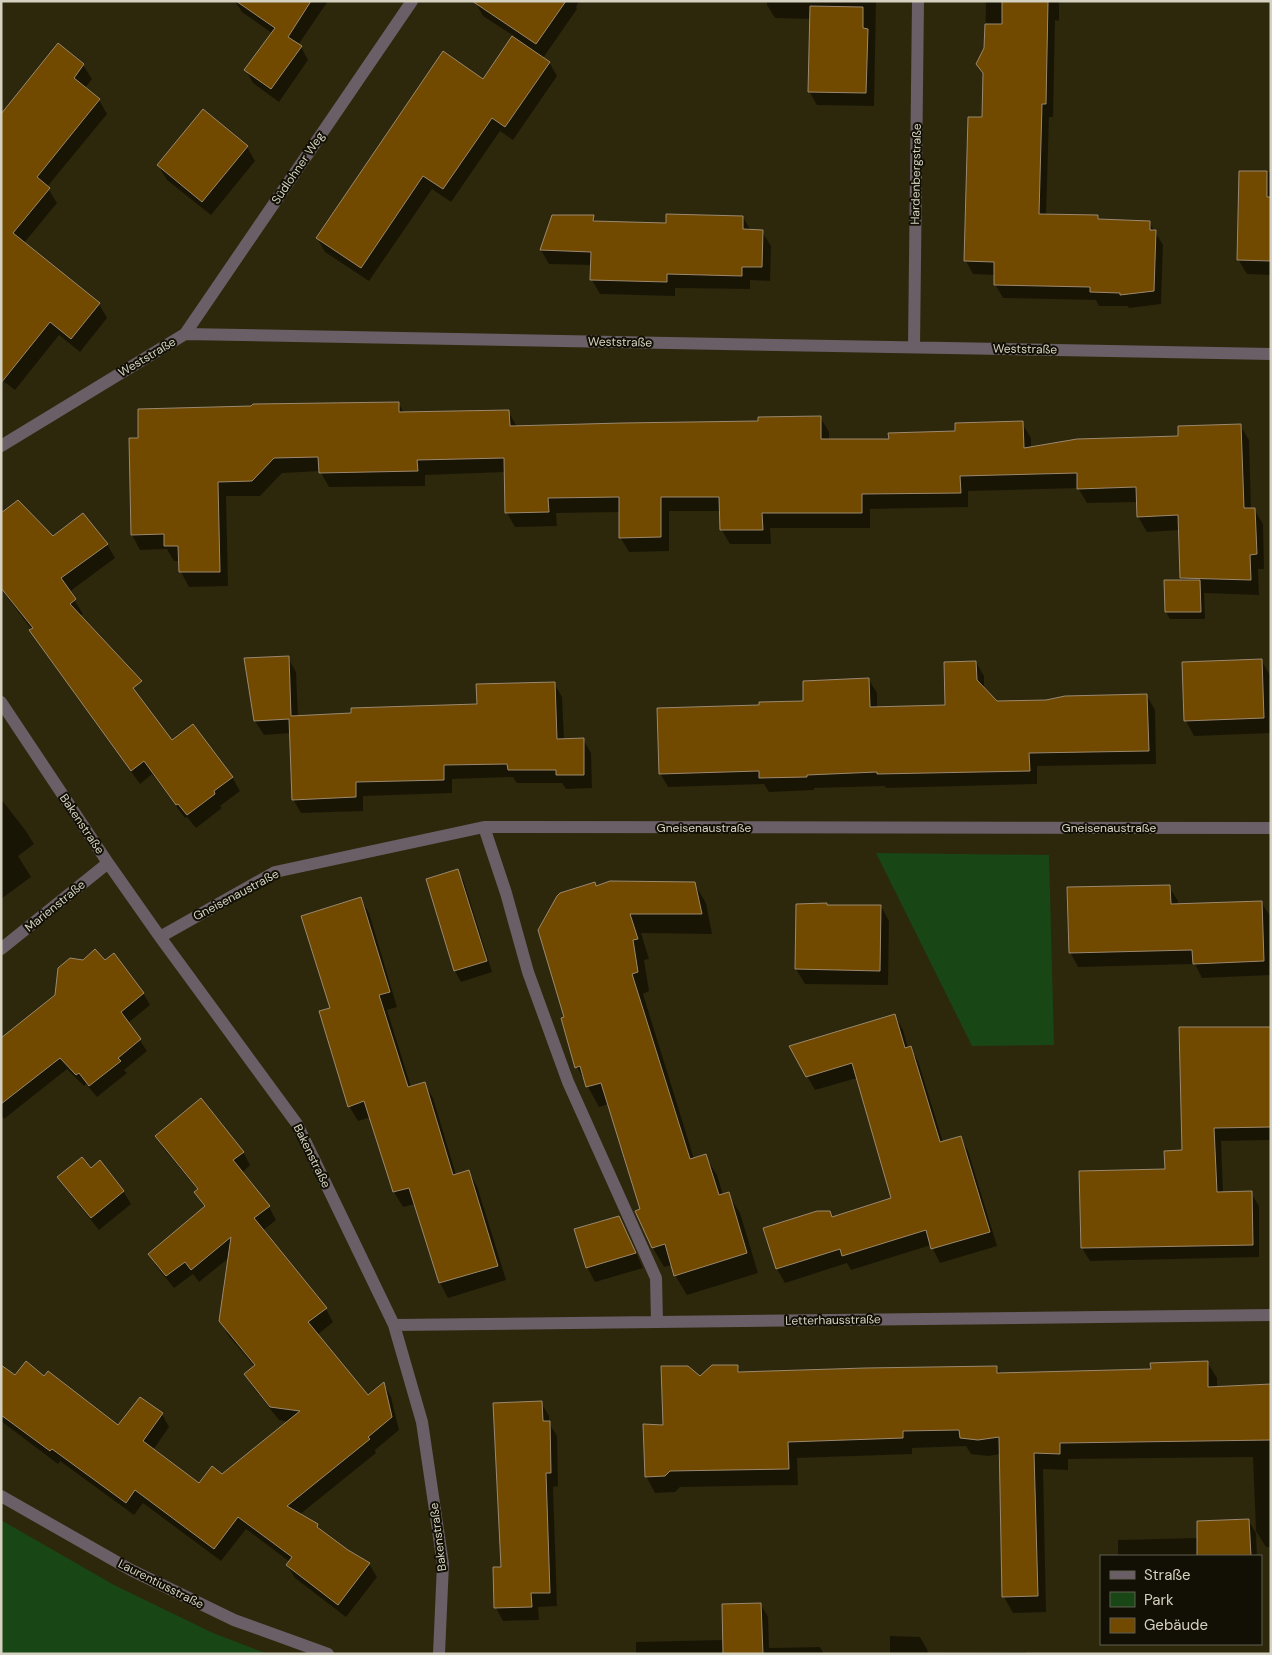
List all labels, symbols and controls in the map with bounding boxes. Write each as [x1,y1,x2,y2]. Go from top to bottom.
street label: Hardenbergstraße [907,123,925,225]
street label: Südlohner Weg [268,129,328,207]
street label: Weststraße [115,333,179,380]
street label: Weststraße [588,333,652,351]
street label: Weststraße [993,340,1057,358]
street label: Bakenstraße [56,791,108,857]
street label: Gneisenaustraße [657,820,752,836]
street label: Gneisenaustraße [1062,820,1157,836]
street label: Gneisenaustraße [190,866,282,924]
street label: Marienstraße [21,876,89,935]
street label: Bakenstraße [290,1121,334,1191]
street label: Letterhausstraße [785,1311,881,1329]
street label: Bakenstraße [426,1502,450,1572]
street label: Laurentiusstraße [115,1555,207,1613]
legend [1100,1555,1262,1645]
text: Straße [1144,1565,1191,1585]
text: Park [1144,1590,1174,1610]
text: Gebäude [1144,1615,1208,1635]

